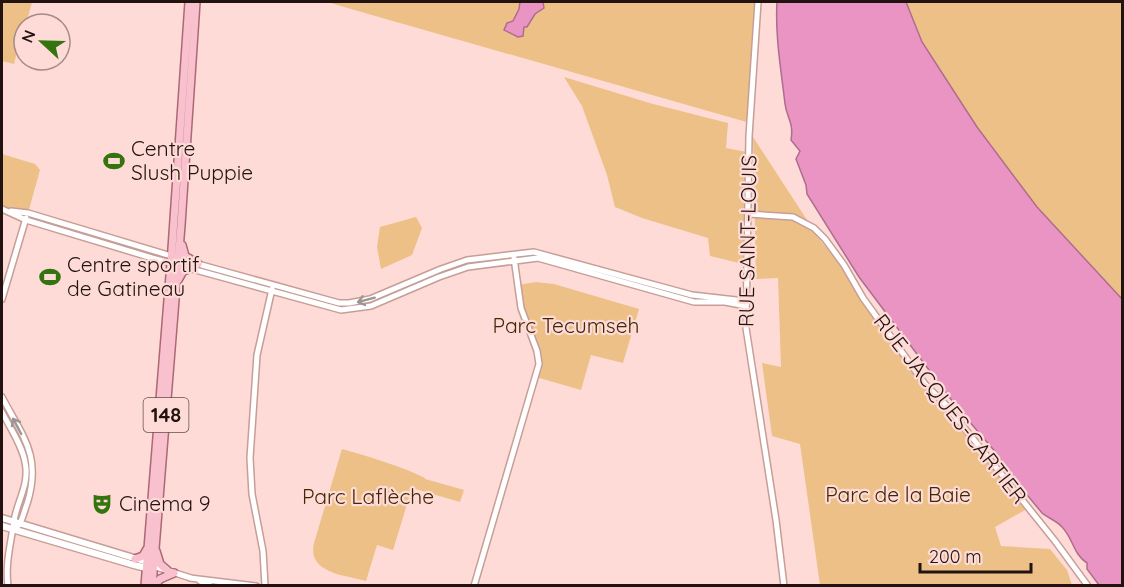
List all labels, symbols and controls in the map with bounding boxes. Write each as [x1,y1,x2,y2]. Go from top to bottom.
north arrow [12,12,72,72]
text: N [17,27,40,46]
place label: Centre Slush Puppie [131,135,253,185]
sports icon: Centre Slush Puppie [102,149,126,173]
street label: RUE SAINT-LOUIS [732,155,762,327]
place label: Centre sportif de Gatineau [67,251,200,301]
sports icon: Centre sportif de Gatineau [38,265,62,289]
one-way arrow [356,294,375,306]
street label: RUE JACQUES-CARTIER [869,308,1033,508]
park label: Parc Tecumseh [492,312,640,338]
road number: 148 [144,398,188,432]
one-way arrow [11,418,23,435]
park label: Parc de la Baie [825,481,971,507]
park label: Parc Laflèche [302,483,434,509]
place label: Cinema 9 [119,490,211,516]
theatre icon: Cinema 9 [90,492,114,516]
scale bar [920,536,1031,574]
text: 200 m [929,545,982,568]

